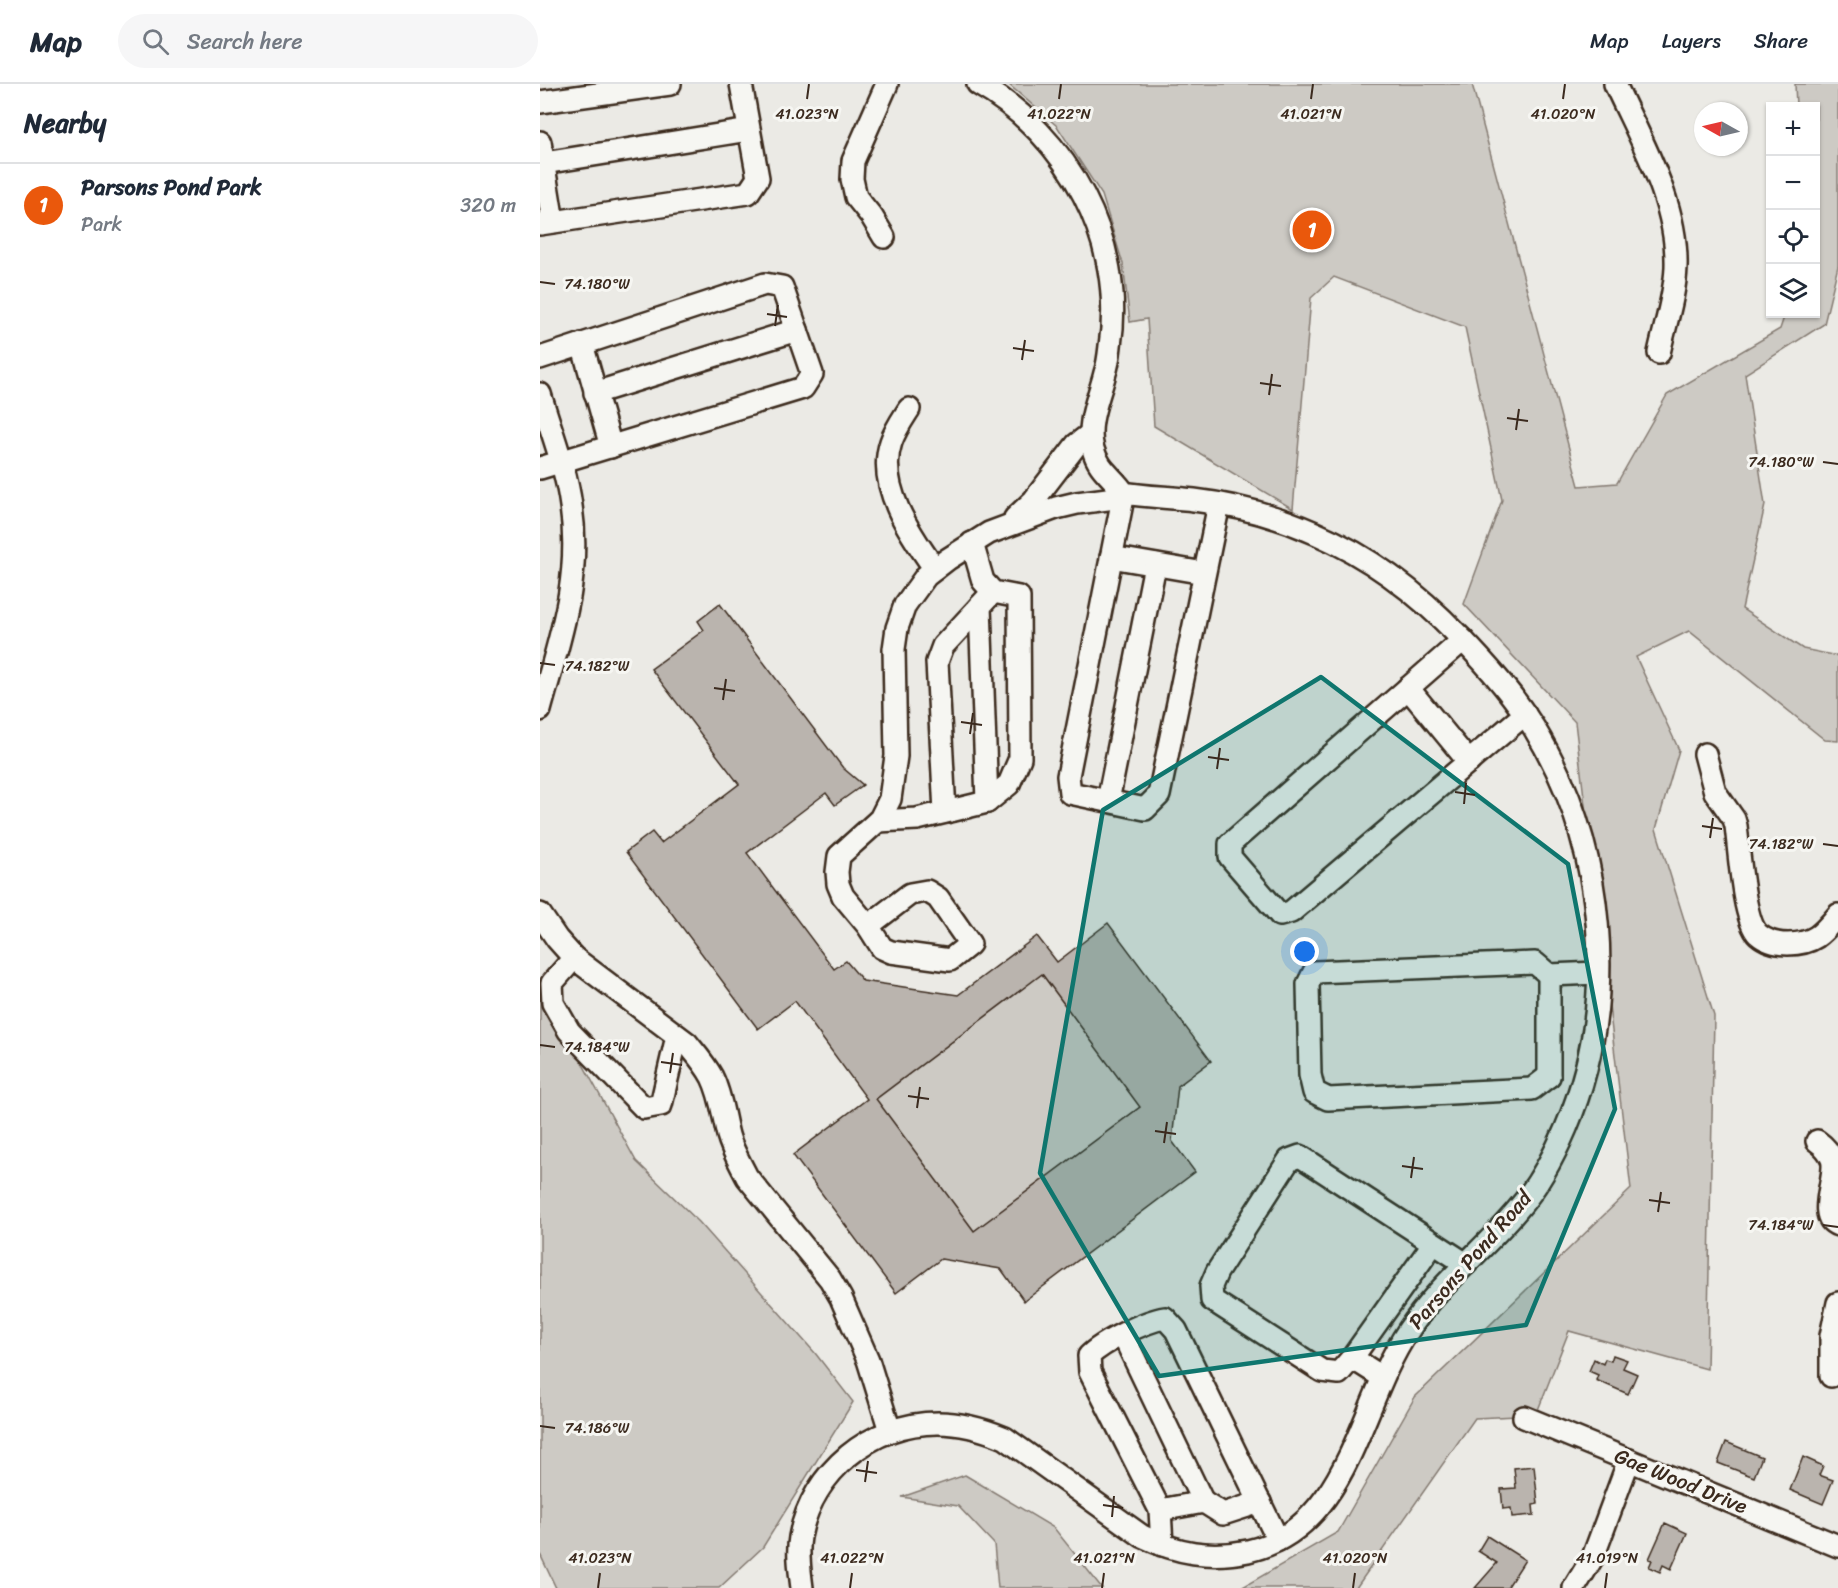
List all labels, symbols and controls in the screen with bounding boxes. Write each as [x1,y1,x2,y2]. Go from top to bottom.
search box [118,14,538,68]
text: Map [30,17,82,66]
text: Search here [187,22,303,61]
text: Map [1590,22,1629,60]
text: Layers [1662,22,1721,60]
text: Share [1754,22,1808,60]
icon: search [139,25,172,58]
text: Nearby [24,100,106,146]
text: 41.023°N [775,101,839,127]
text: 41.022°N [1027,101,1092,127]
text: 41.021°N [1280,101,1342,127]
text: 41.020°N [1531,101,1596,127]
north arrow [1694,102,1748,156]
map controls [1766,102,1820,318]
button: + [1766,102,1820,156]
button: − [1766,156,1820,210]
text: Parsons Pond Park [81,168,262,207]
text: 1 [39,188,48,223]
text: 320 m [460,188,516,223]
text: Park [81,207,122,242]
pin: 1 [1292,208,1332,252]
button: locate [1766,210,1820,264]
button: layers [1766,264,1820,318]
text: 74.180°W [564,271,630,297]
text: 74.180°W [1748,449,1814,475]
text: 74.182°W [565,653,630,679]
text: 74.182°W [1749,831,1814,857]
your location [1290,937,1319,966]
text: 74.184°W [564,1034,630,1060]
street label: Parsons Pond Road [1398,1180,1543,1338]
text: 74.184°W [1748,1212,1814,1238]
text: 74.186°W [565,1415,630,1441]
street label: Gae Wood Drive [1609,1437,1753,1525]
text: 41.023°N [568,1545,632,1571]
text: 41.022°N [820,1545,885,1571]
text: 41.021°N [1073,1545,1135,1571]
text: 41.020°N [1323,1545,1388,1571]
text: 41.019°N [1576,1545,1639,1571]

